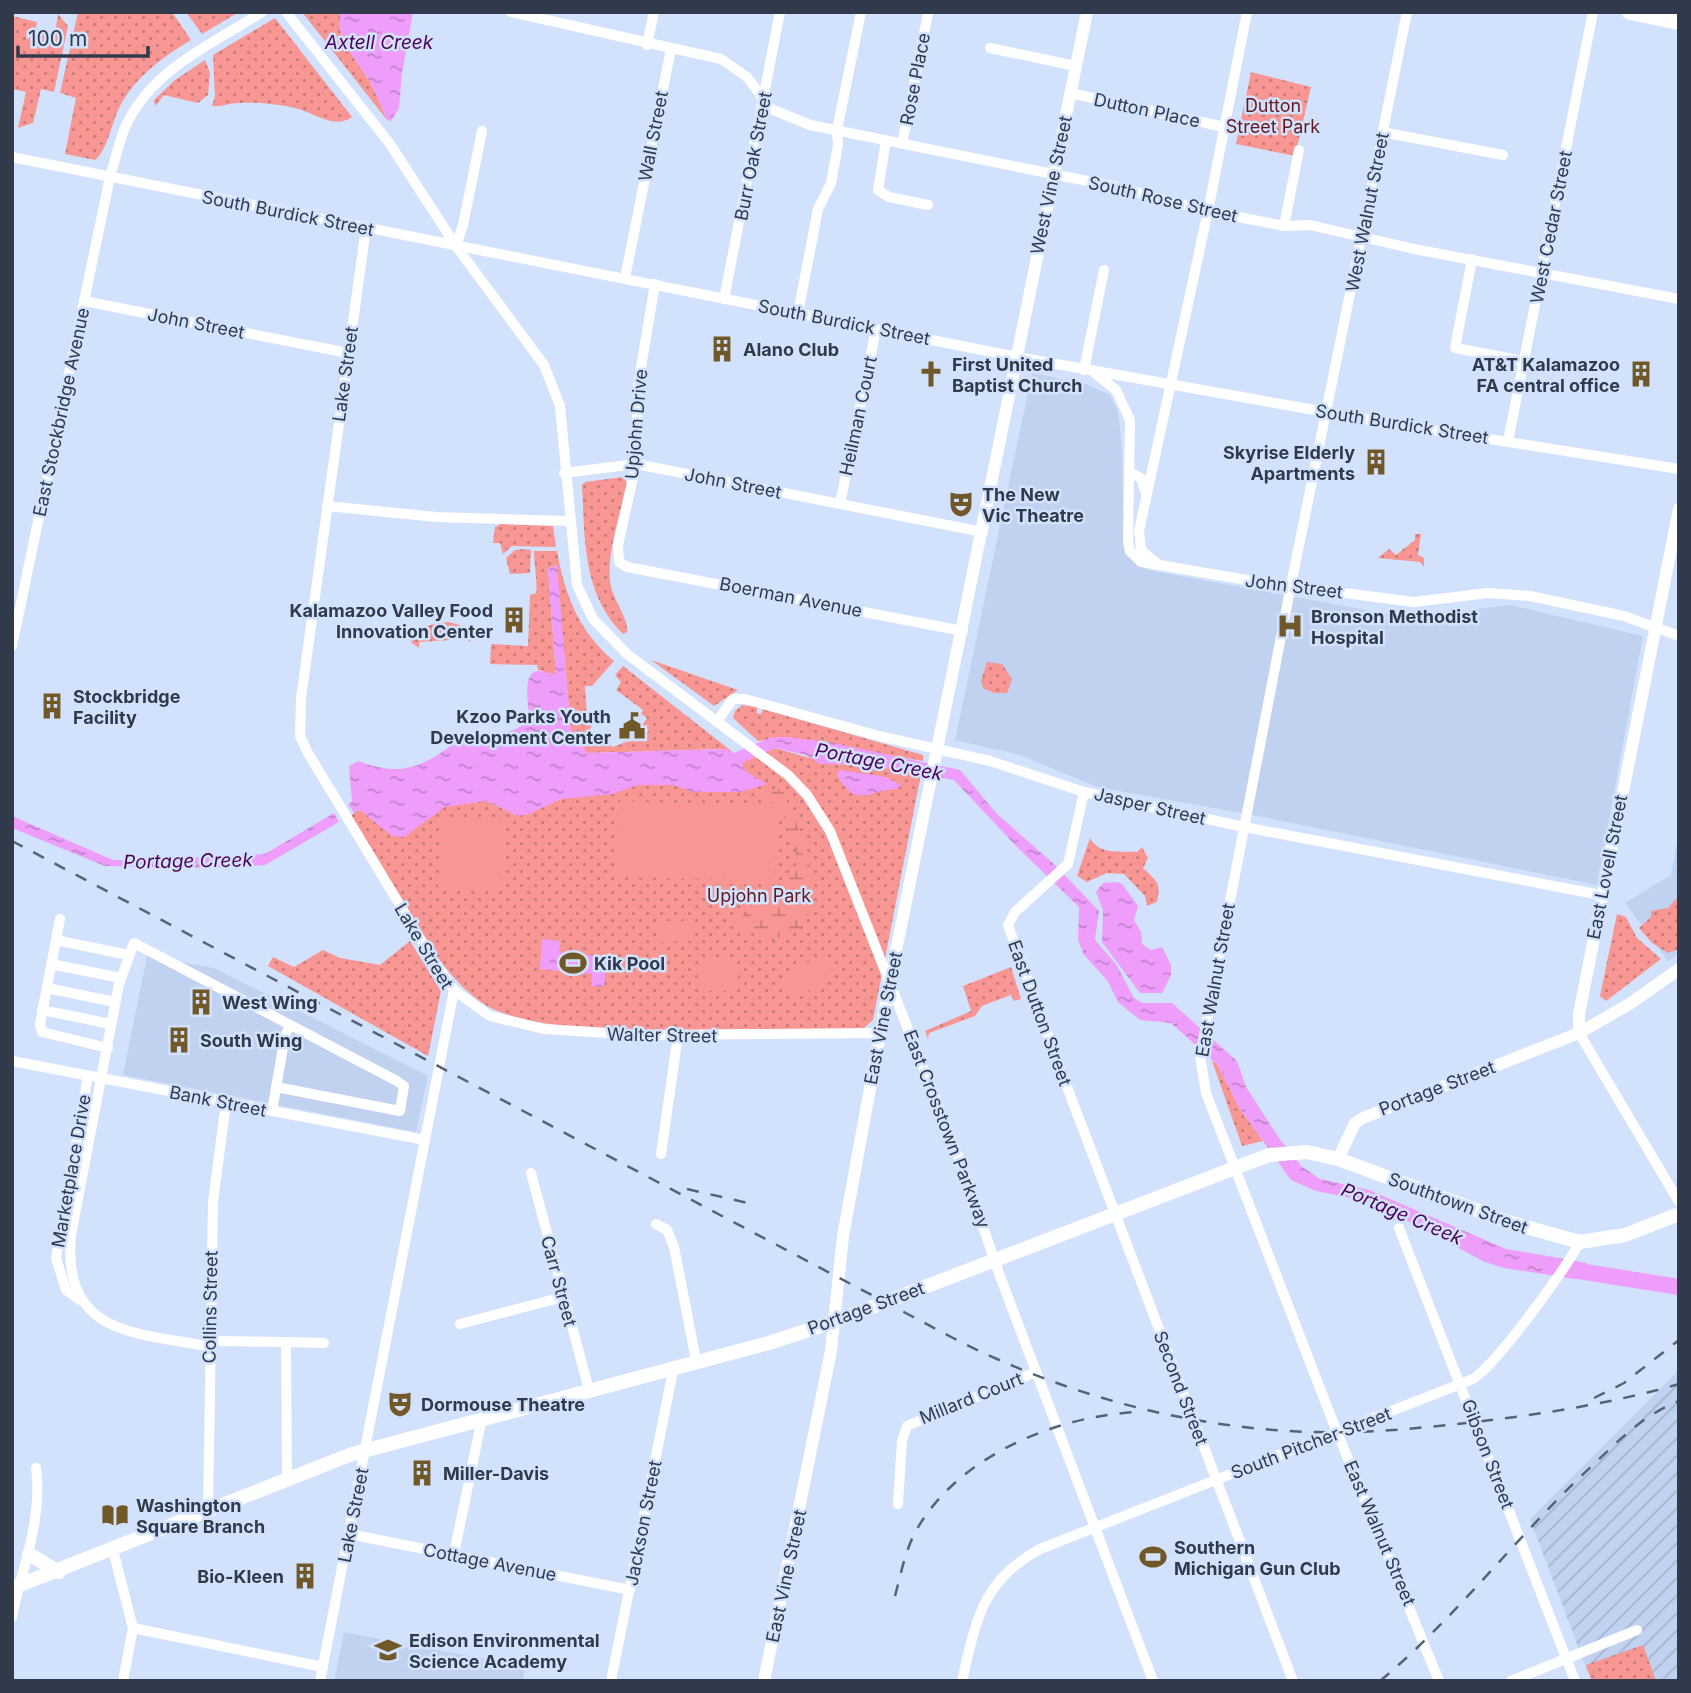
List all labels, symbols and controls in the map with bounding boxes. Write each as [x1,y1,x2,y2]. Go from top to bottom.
scale bar [18,14,147,58]
text: 100 m [28,26,87,51]
water label: Axtell Creek [324,31,434,54]
street label: Rose Place [896,31,934,127]
street label: Dutton Place [1092,88,1202,132]
street label: Wall Street [634,89,672,183]
street label: Burr Oak Street [730,90,776,222]
park label: Dutton Street Park [1226,95,1320,137]
street label: West Vine Street [1026,113,1076,256]
street label: West Walnut Street [1341,130,1393,294]
street label: West Cedar Street [1526,149,1576,305]
street label: South Rose Street [1086,172,1240,226]
street label: South Burdick Street [200,186,376,240]
street label: South Burdick Street [756,295,932,349]
street label: John Street [146,303,246,343]
street label: East Stockbridge Avenue [29,306,93,518]
street label: Lake Street [328,325,362,423]
building icon: Alano Club [707,334,737,364]
place label: Alano Club [743,339,839,360]
street label: Heilman Court [835,354,881,478]
place label: First United Baptist Church [952,354,1083,396]
place label: AT&T Kalamazoo FA central office [1472,354,1620,396]
church icon: First United Baptist Church [916,359,946,389]
building icon: AT&T Kalamazoo FA central office [1626,359,1656,389]
street label: Upjohn Drive [621,368,651,480]
street label: South Burdick Street [1314,400,1490,448]
place label: Skyrise Elderly Apartments [1223,442,1355,484]
building icon: Skyrise Elderly Apartments [1361,447,1391,477]
street label: John Street [683,463,783,503]
place label: The New Vic Theatre [982,484,1084,526]
theatre icon: The New Vic Theatre [946,489,976,519]
street label: John Street [1244,570,1344,602]
street label: Boerman Avenue [718,573,864,621]
place label: Kalamazoo Valley Food Innovation Center [290,600,493,642]
building icon: Kalamazoo Valley Food Innovation Center [499,605,529,635]
place label: Bronson Methodist Hospital [1311,606,1478,648]
hospital icon: Bronson Methodist Hospital [1275,611,1305,641]
place label: Stockbridge Facility [73,686,181,728]
building icon: Stockbridge Facility [37,691,67,721]
place label: Kzoo Parks Youth Development Center [430,706,611,748]
public building icon: Kzoo Parks Youth Development Center [617,711,647,741]
water label: Portage Creek [813,738,945,786]
street label: Jasper Street [1092,783,1208,829]
street label: East Lovell Street [1583,793,1631,941]
water label: Portage Creek [123,848,254,874]
park label: Upjohn Park [707,885,811,906]
street label: Lake Street [390,899,458,993]
street label: East Walnut Street [1191,901,1239,1058]
street label: East Dutton Street [1004,937,1076,1089]
sports icon: Kik Pool [558,948,588,978]
street label: East Vine Street [860,950,906,1086]
place label: Kik Pool [594,953,665,974]
building icon: West Wing [186,987,216,1017]
place label: West Wing [222,992,318,1013]
street label: Walter Street [607,1024,717,1046]
building icon: South Wing [164,1025,194,1055]
street label: East Crosstown Parkway [899,1027,995,1231]
place label: South Wing [200,1030,302,1051]
street label: Portage Street [1376,1056,1498,1120]
street label: Bank Street [168,1081,268,1121]
street label: Marketplace Drive [47,1093,95,1249]
street label: Southtown Street [1385,1168,1531,1238]
water label: Portage Creek [1338,1178,1467,1250]
street label: Carr Street [537,1233,581,1329]
street label: Collins Street [199,1250,221,1364]
street label: Portage Street [805,1277,927,1339]
street label: Second Street [1150,1328,1212,1448]
street label: Millard Court [916,1368,1026,1428]
theatre icon: Dormouse Theatre [385,1389,415,1419]
place label: Dormouse Theatre [421,1394,585,1415]
street label: Gibson Street [1457,1396,1519,1512]
street label: South Pitcher Street [1228,1403,1394,1483]
street label: East Walnut Street [1340,1457,1420,1609]
building icon: Miller-Davis [407,1458,437,1488]
street label: Jackson Street [621,1458,665,1587]
place label: Miller-Davis [443,1463,549,1484]
street label: Lake Street [334,1466,372,1564]
place label: Washington Square Branch [136,1495,265,1537]
library icon: Washington Square Branch [100,1500,130,1530]
street label: East Vine Street [762,1508,810,1644]
place label: Southern Michigan Gun Club [1174,1537,1341,1579]
street label: Cottage Avenue [422,1539,558,1585]
sports icon: Southern Michigan Gun Club [1138,1542,1168,1572]
building icon: Bio-Kleen [290,1561,320,1591]
place label: Bio-Kleen [197,1566,284,1587]
place label: Edison Environmental Science Academy [409,1630,600,1672]
school or university icon: Edison Environmental Science Academy [373,1635,403,1665]

